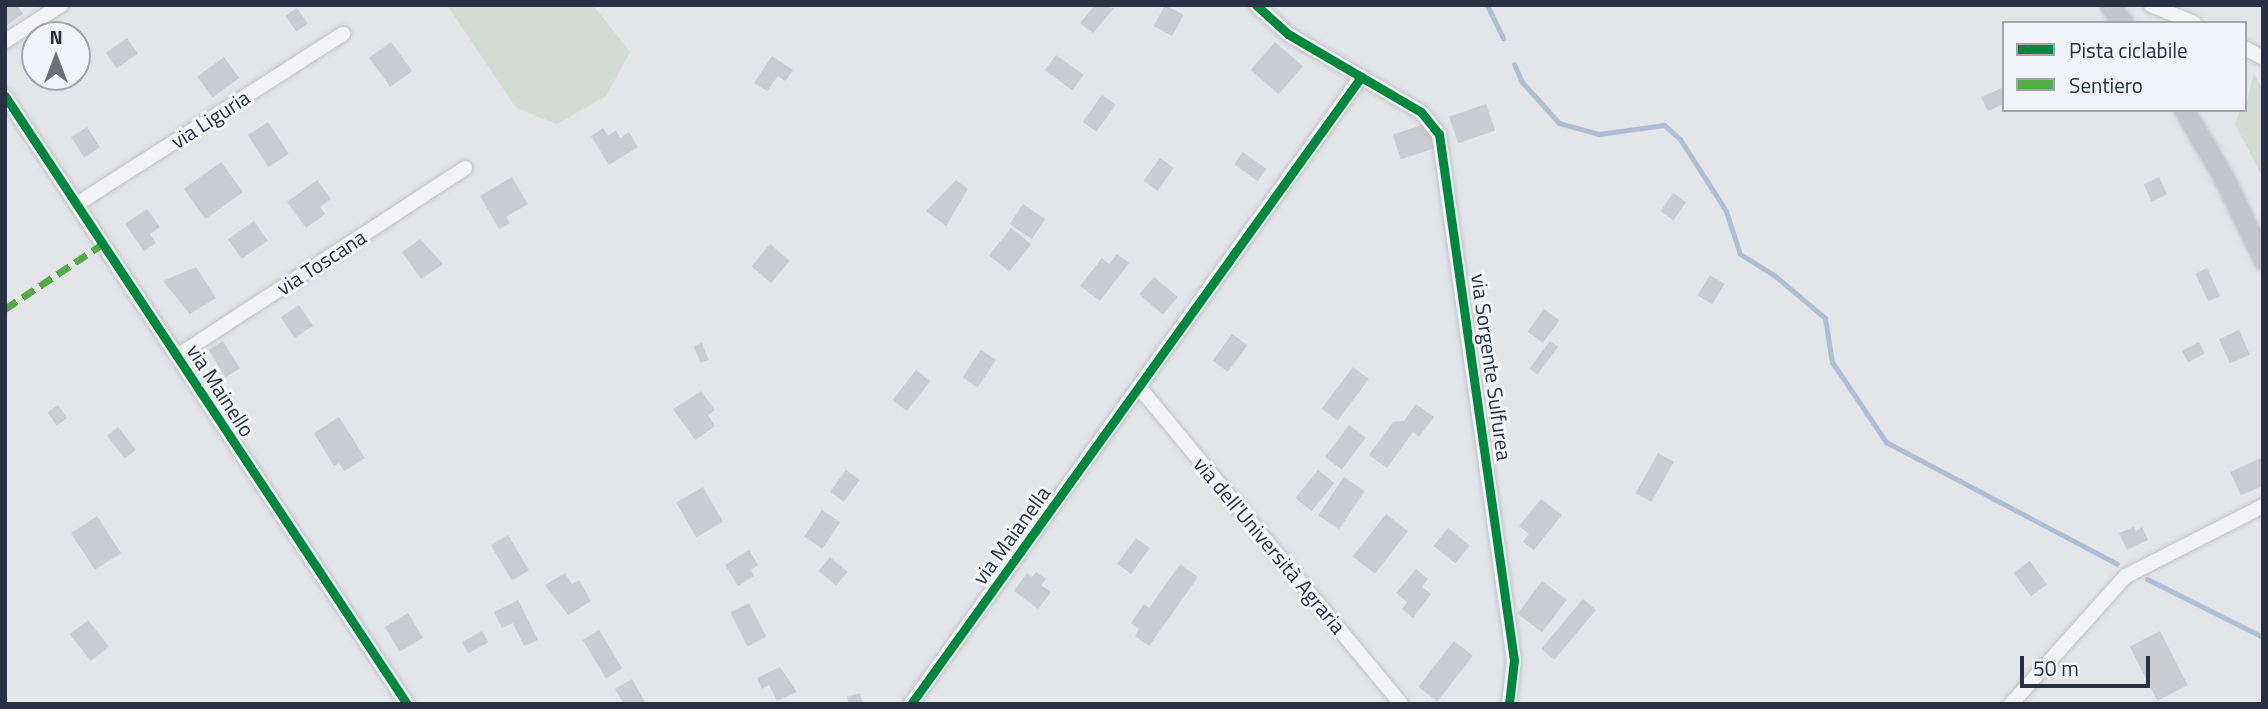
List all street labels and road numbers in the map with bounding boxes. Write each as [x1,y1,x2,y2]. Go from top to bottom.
street label: via Liguria [166,84,254,154]
street label: via Toscana [272,224,370,300]
street label: via Sorgente Sulfurea [1466,272,1518,462]
street label: via Mainello [182,339,260,441]
street label: via dell'Università Agraria [1189,451,1351,639]
street label: via Maianella [967,481,1055,589]

